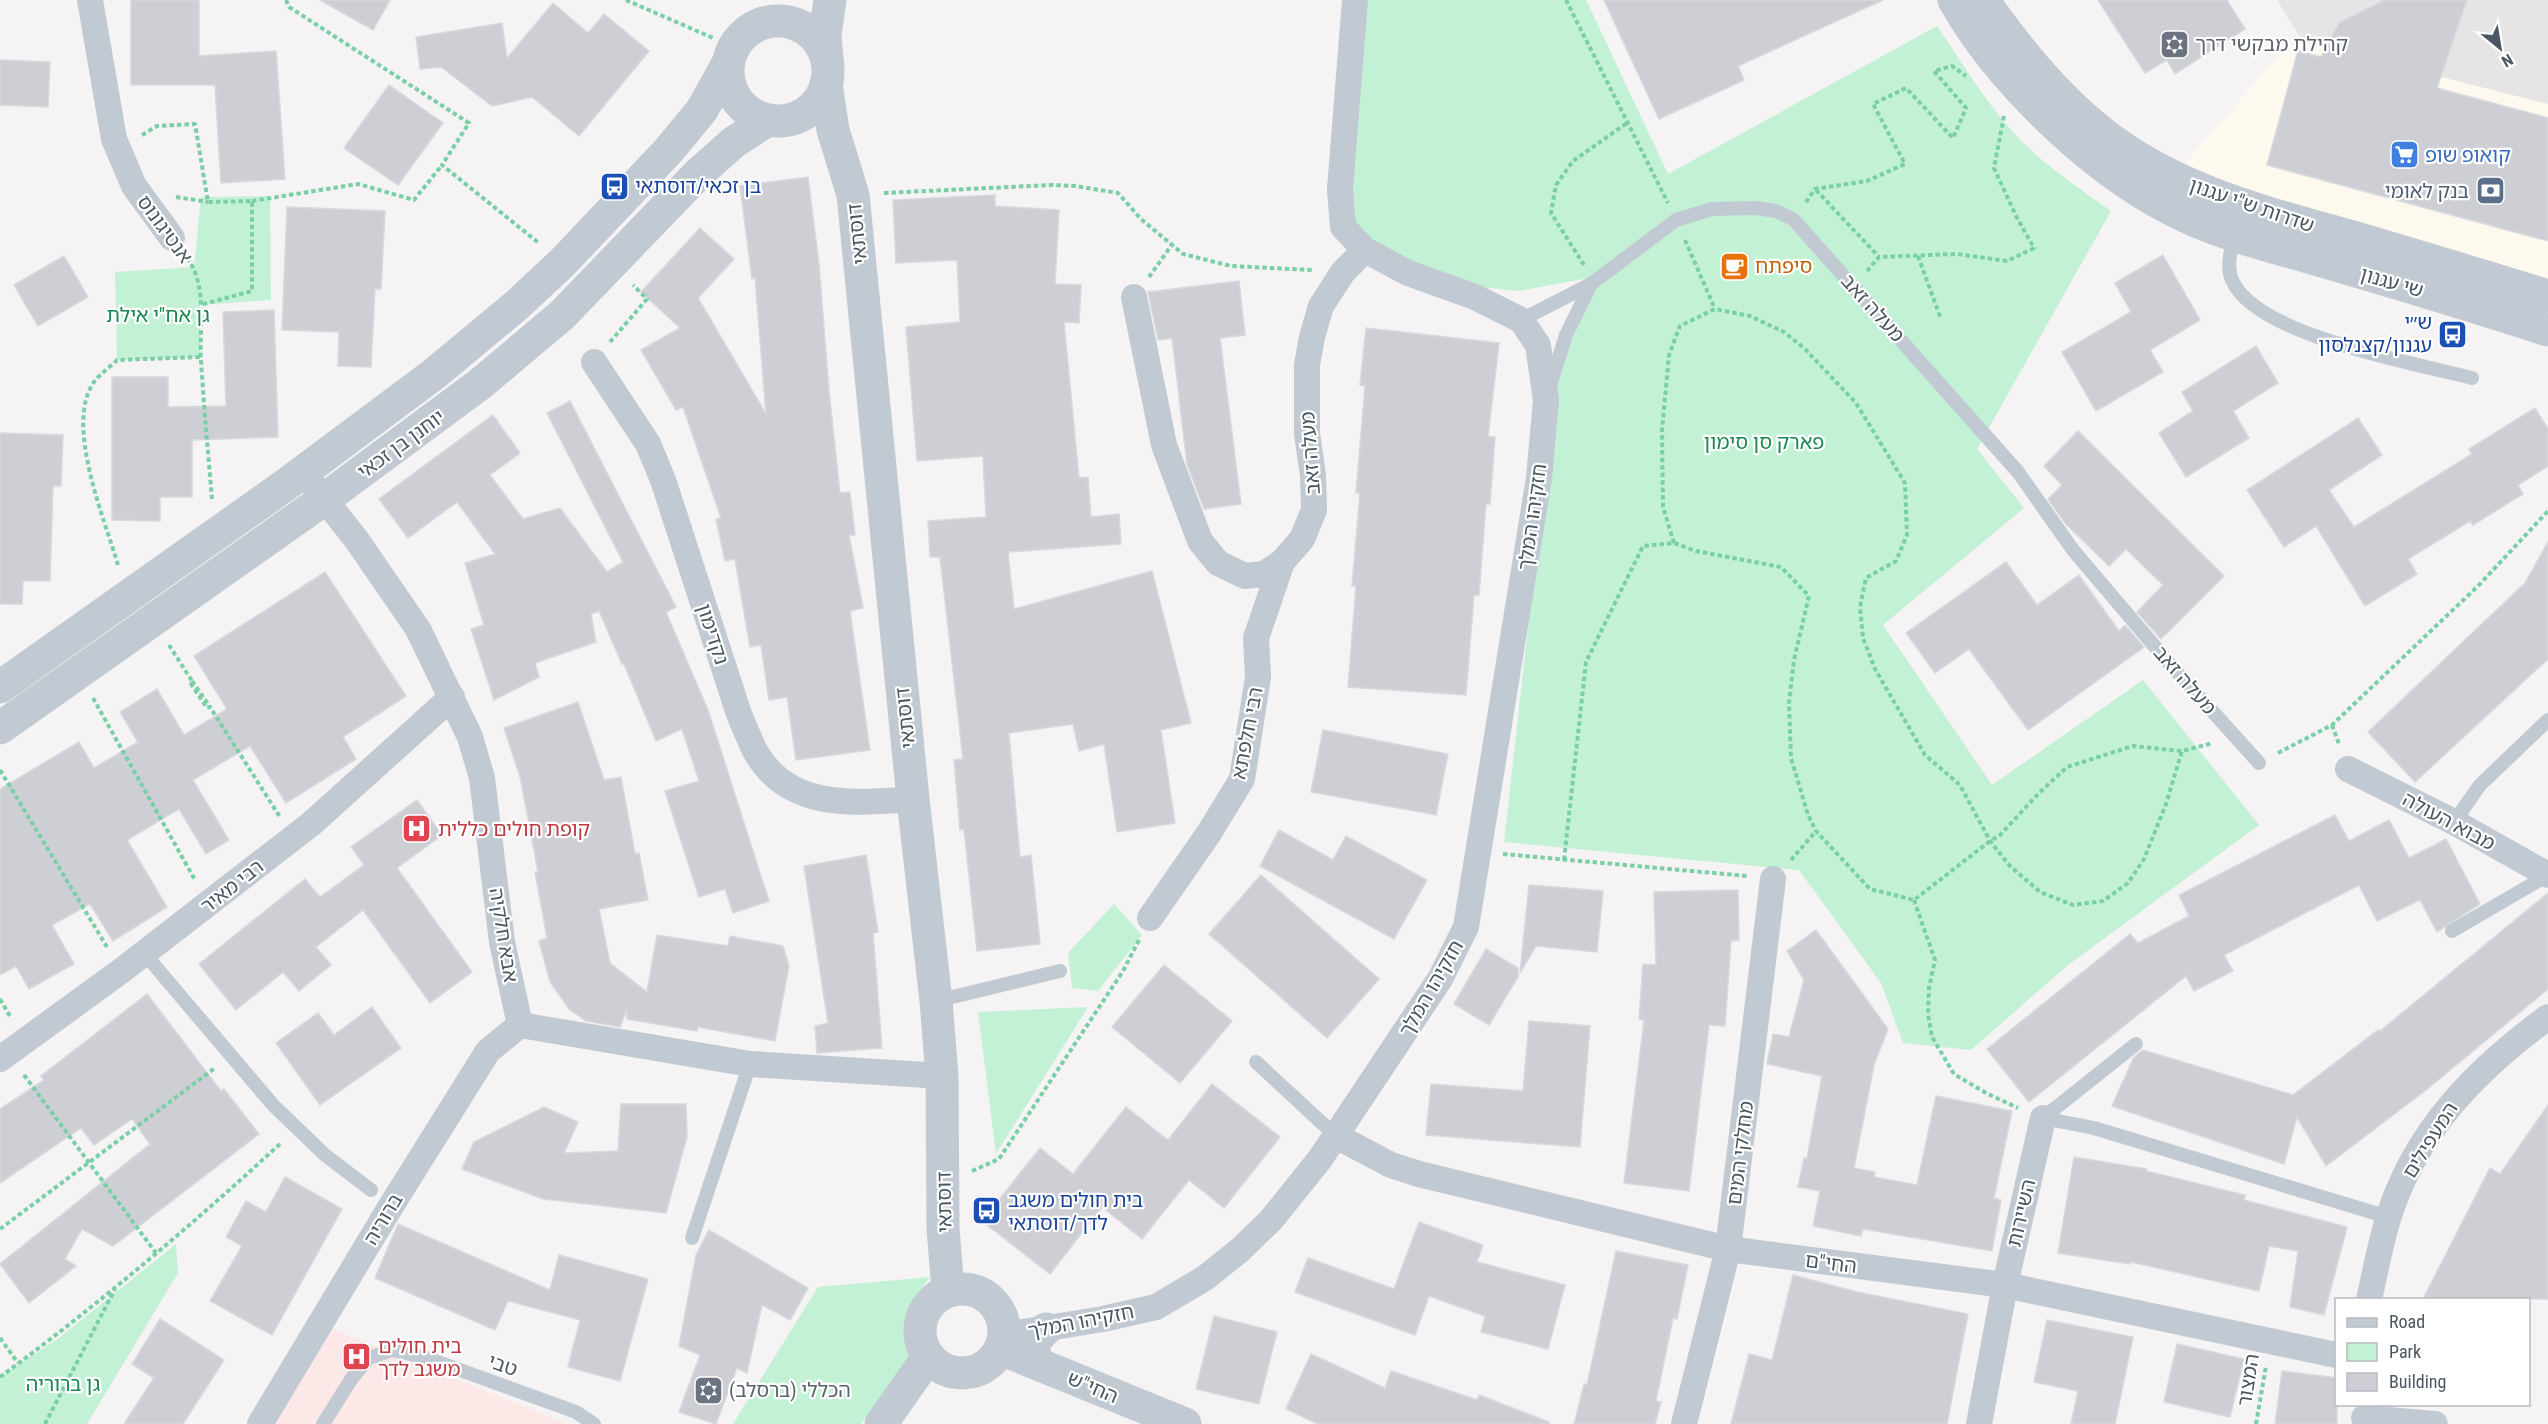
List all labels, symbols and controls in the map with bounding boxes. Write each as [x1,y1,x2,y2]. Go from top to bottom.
north arrow [2470,18,2530,78]
synagogue icon: קהילת מבקשי דרך [2158,28,2190,60]
place label: קהילת מבקשי דרך [2195,32,2348,56]
text: N [2498,50,2516,71]
supermarket icon: קואופ שופ [2388,139,2420,171]
place label: קואופ שופ [2425,143,2511,167]
bus stop icon: בן זכאי/דוסתאי [598,170,630,202]
street label: שדרות ש"י עגנון [2186,172,2318,238]
place label: בן זכאי/דוסתאי [635,174,761,198]
bank icon: בנק לאומי [2474,175,2506,207]
place label: בנק לאומי [2385,179,2469,203]
street label: אנטיגונוס [132,190,198,268]
street label: דוסתאי [842,202,872,266]
cafe icon: סיפתח [1718,250,1750,282]
place label: סיפתח [1755,254,1812,278]
street label: שי עגנון [2358,262,2426,302]
street label: מעלה זאב [1836,269,1910,347]
park label: גן אח"י אילת [106,303,210,327]
place label: ש״י עגנון/קצנלסון [2318,310,2432,357]
bus stop icon: ש״י עגנון/קצנלסון [2437,318,2469,350]
street label: יוחנן בן זכאי [353,404,449,484]
street label: מעלה זאב [1295,411,1325,495]
park label: פארק סן סימון [1704,430,1824,454]
street label: חזקיהו המלך [1513,462,1551,572]
street label: נקדימון [692,601,734,667]
street label: מעלה זאב [2149,641,2221,719]
street label: רבי חלפתא [1226,685,1268,781]
street label: דוסתאי [890,686,920,750]
street label: מבוא העולה [2399,787,2499,855]
hospital icon: קופת חולים כללית [401,813,433,845]
place label: קופת חולים כללית [438,817,590,841]
street label: רבי מאיר [196,854,268,918]
street label: אבא חלקיה [485,886,523,984]
street label: חזקיהו המלך [1394,935,1468,1041]
street label: המעפילים [2397,1098,2463,1182]
street label: מחלקי המים [1722,1100,1758,1206]
street label: דוסתאי [931,1171,957,1233]
street label: השיירות [2002,1177,2040,1249]
place label: בית חולים משגב לדך/דוסתאי [1008,1188,1143,1235]
street label: ברוריה [358,1189,408,1249]
bus stop icon: בית חולים משגב לדך/דוסתאי [971,1195,1003,1227]
street label: החי"ם [1804,1248,1858,1278]
legend [2335,1298,2530,1406]
street label: חזקיהו המלך [1026,1299,1136,1343]
text: Road [2389,1311,2425,1332]
place label: בית חולים משגב לדך [378,1334,462,1381]
hospital icon: בית חולים משגב לדך [341,1341,373,1373]
text: Park [2389,1341,2421,1362]
street label: טבי [485,1349,521,1381]
street label: המצור [2232,1352,2264,1408]
street label: החי"ש [1064,1366,1122,1408]
text: Building [2389,1371,2446,1392]
park label: גן ברוריה [26,1372,101,1396]
synagogue icon: הכללי (ברסלב) [692,1374,724,1406]
place label: הכללי (ברסלב) [729,1378,851,1402]

